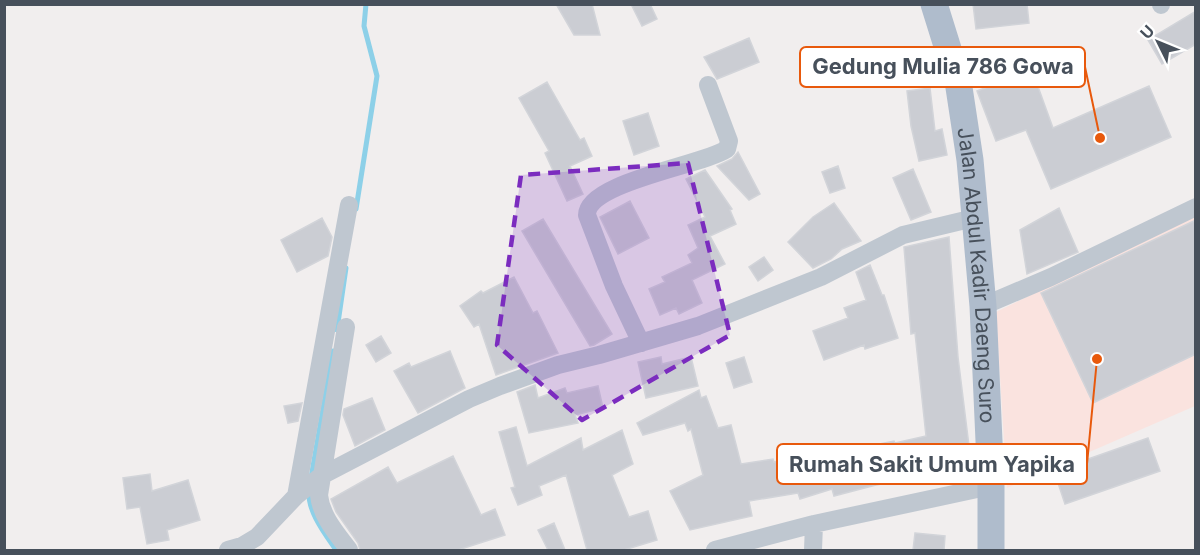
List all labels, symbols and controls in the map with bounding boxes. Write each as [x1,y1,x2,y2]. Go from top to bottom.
north arrow [1128,12,1188,72]
text: U [1136,21,1158,43]
callout: Gedung Mulia 786 Gowa [800,47,1085,87]
text: Gedung Mulia 786 Gowa [812,53,1074,79]
street label: Jalan Abdul Kadir Daeng Suro [953,126,1001,424]
callout: Rumah Sakit Umum Yapika [777,444,1087,484]
text: Rumah Sakit Umum Yapika [789,451,1075,477]

